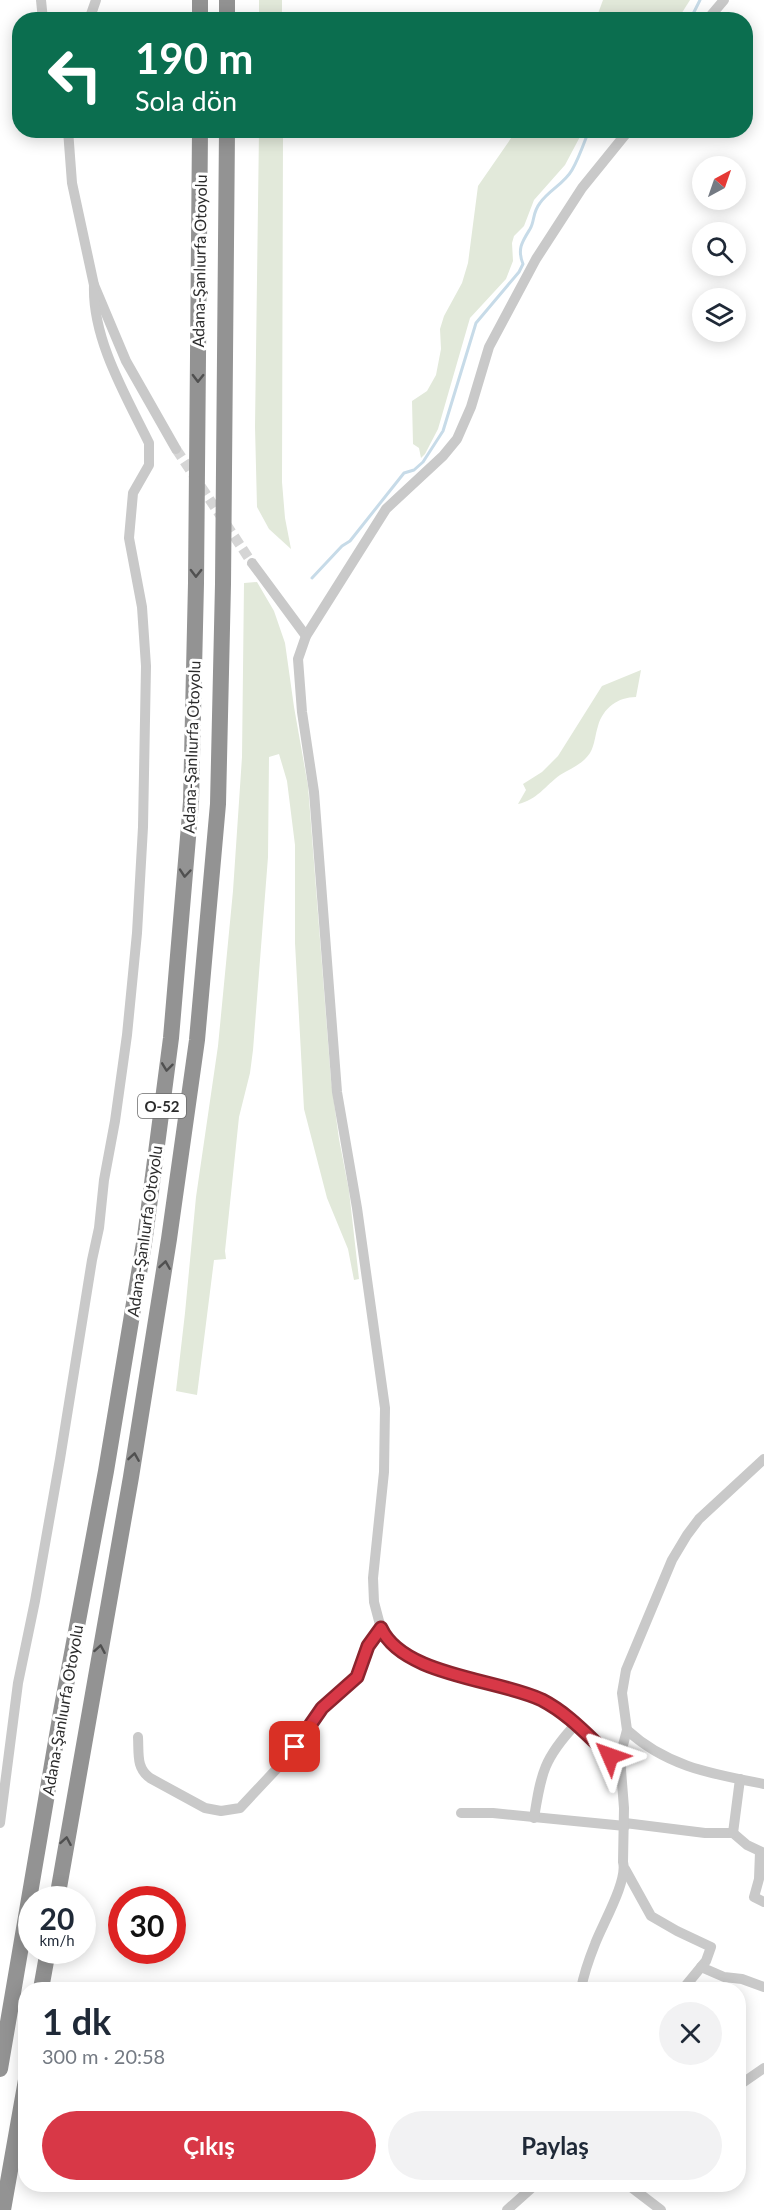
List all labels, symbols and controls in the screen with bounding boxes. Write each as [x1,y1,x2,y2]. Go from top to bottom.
text: 190 m [135,33,253,83]
icon: left [36,36,114,114]
text: Sola dön [135,84,237,117]
north arrow [692,156,746,210]
map controls [692,156,746,342]
street label: Adana-Şanlıurfa Otoyolu [188,174,210,348]
button: search [692,222,746,276]
button: layers [692,288,746,342]
one-way arrow [192,373,204,382]
one-way arrow [190,568,202,577]
street label: Adana-Şanlıurfa Otoyolu [178,660,204,834]
one-way arrow [179,868,192,877]
one-way arrow [161,1062,173,1071]
road number: O-52 [138,1094,186,1118]
street label: Adana-Şanlıurfa Otoyolu [123,1144,165,1318]
one-way arrow [159,1260,171,1269]
one-way arrow [128,1453,140,1462]
street label: Adana-Şanlıurfa Otoyolu [38,1623,86,1797]
one-way arrow [93,1645,106,1655]
pin [269,1721,320,1772]
position arrow [578,1724,642,1788]
icon: arrive [278,1730,311,1763]
one-way arrow [60,1837,72,1846]
speed limit sign: 30 [108,1886,186,1964]
text: 20 [40,1900,74,1936]
text: km/h [39,1931,75,1949]
text: 1 dk [42,1999,111,2043]
button: close [659,2002,722,2065]
text: 300 m · 20:58 [42,2044,165,2068]
button: Çıkış [42,2111,376,2180]
button: Paylaş [388,2111,722,2180]

